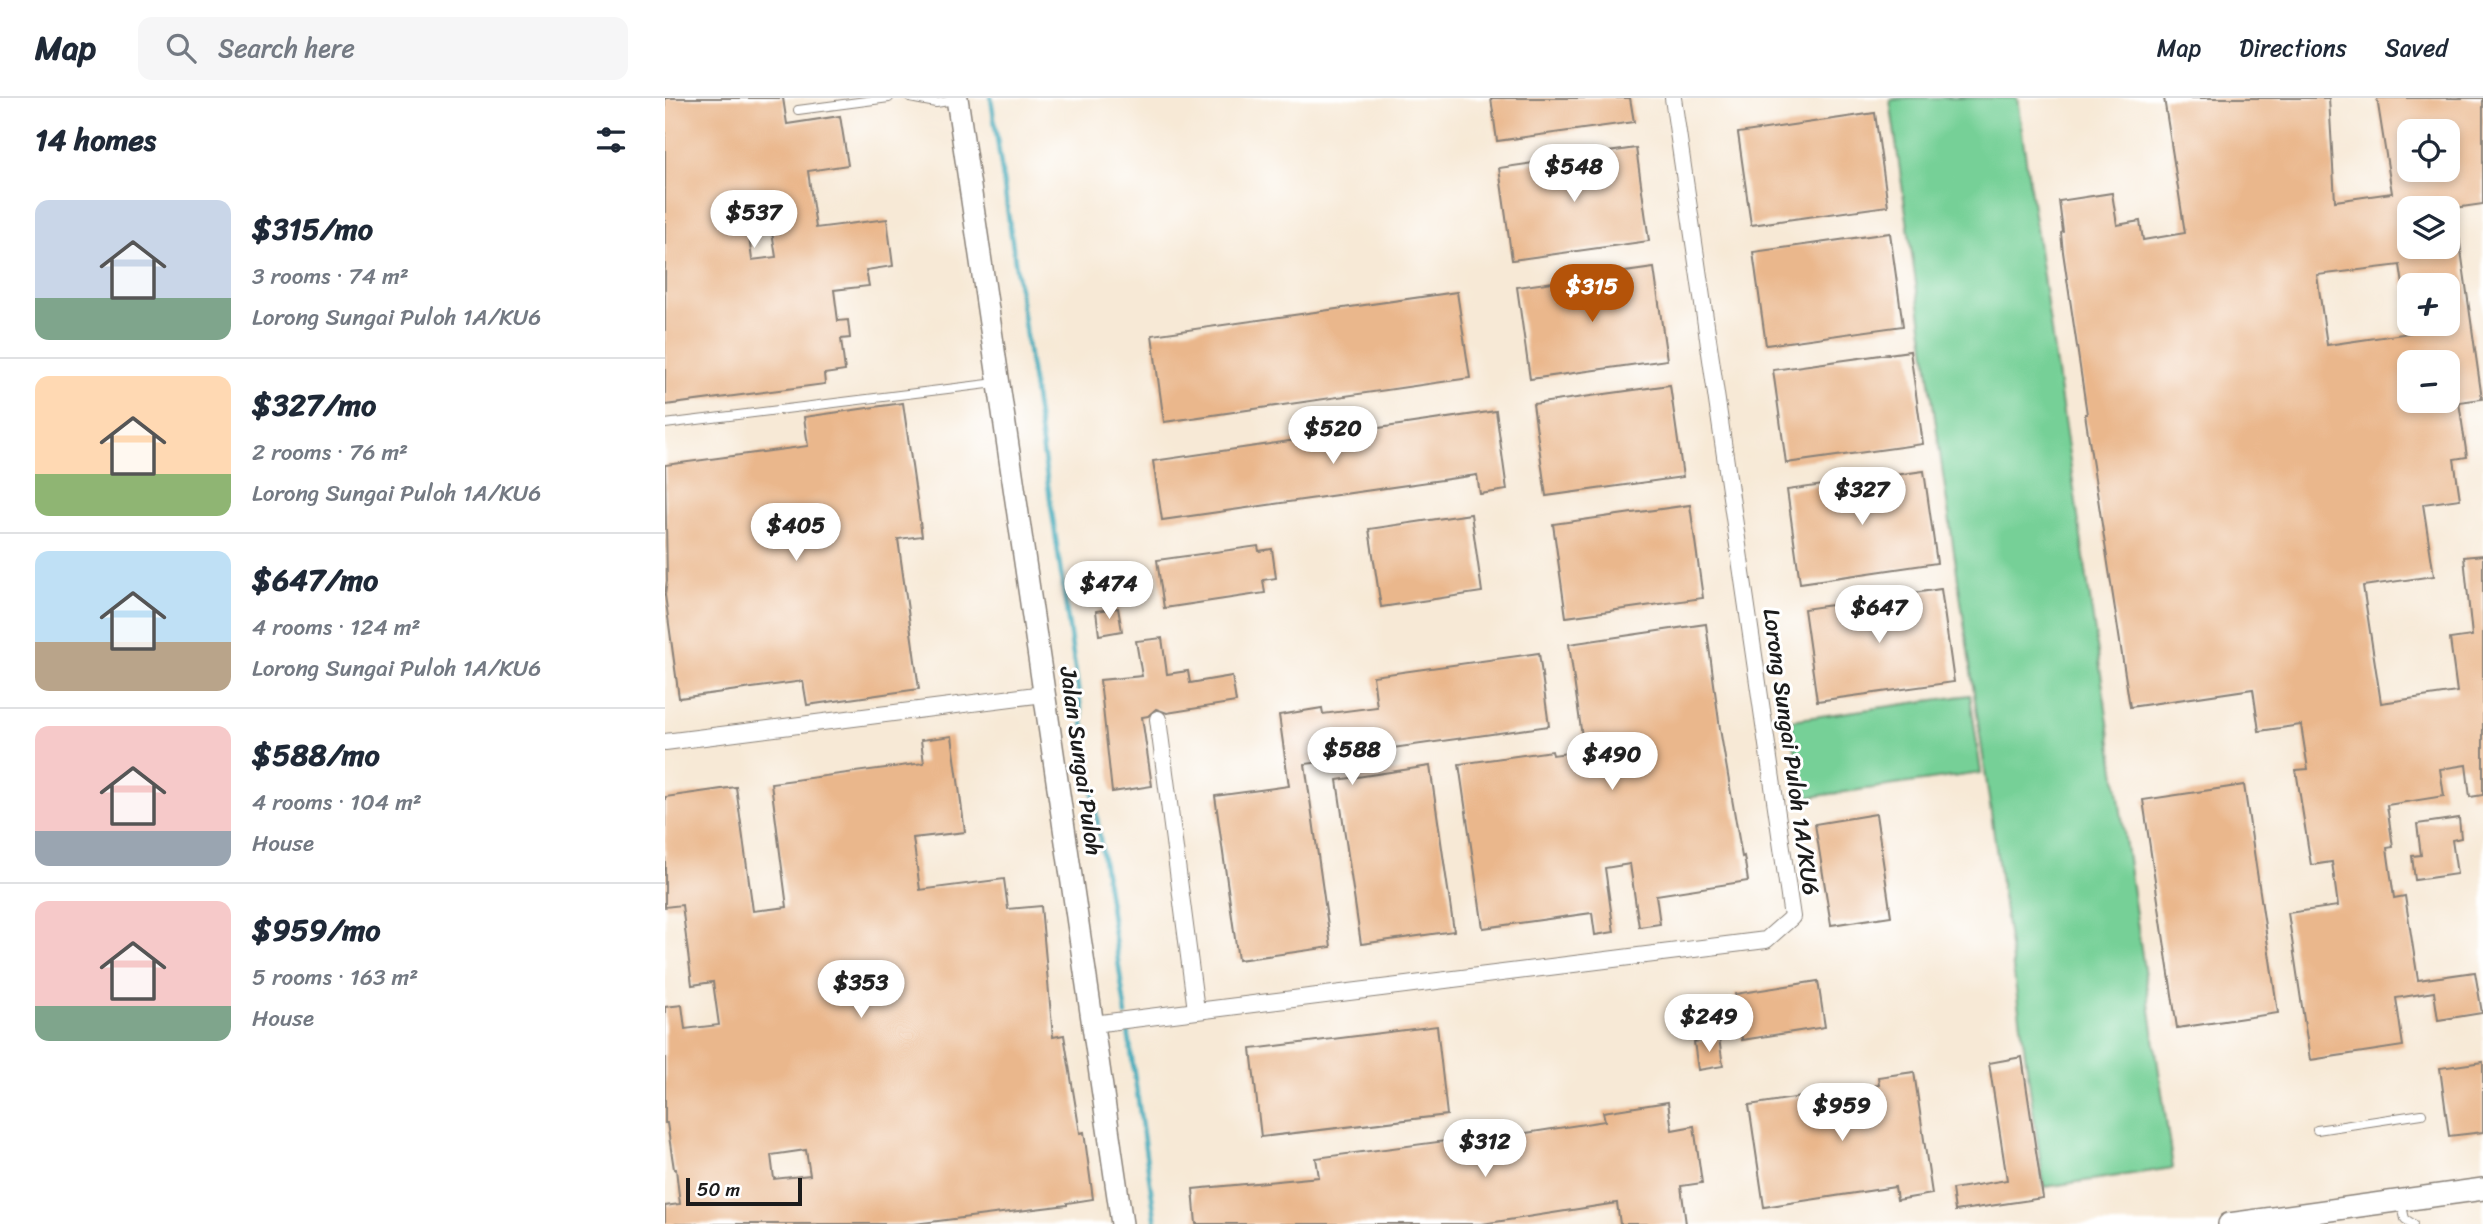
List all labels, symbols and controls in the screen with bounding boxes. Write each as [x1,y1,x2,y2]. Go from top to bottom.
search box [138,17,628,80]
text: Map [35,19,96,77]
text: Search here [218,25,355,71]
text: Map [2157,27,2201,69]
text: Directions [2239,27,2347,69]
text: Saved [2385,27,2448,69]
icon: search [162,29,200,67]
text: 14 homes [35,113,156,167]
map controls [2397,119,2460,413]
button: locate [2397,119,2460,182]
icon: filters [592,121,630,159]
pin: $548 [1533,144,1615,204]
text: $548 [1545,146,1603,187]
pin: $537 [713,190,795,250]
text: $537 [726,192,782,233]
button: layers [2397,196,2460,259]
text: $315/mo [252,202,373,256]
icon: home [91,228,175,312]
text: 3 rooms · 74 m² [252,256,409,297]
pin: $315 [1551,264,1633,324]
text: $315 [1566,266,1618,307]
button: + [2397,273,2460,336]
text: Lorong Sungai Puloh 1A/KU6 [252,297,541,338]
button: − [2397,350,2460,413]
text: $327/mo [252,378,376,432]
icon: home [91,404,175,488]
pin: $520 [1292,406,1374,466]
text: $520 [1304,408,1362,449]
text: 2 rooms · 76 m² [252,432,408,473]
pin: $327 [1821,468,1903,527]
text: $327 [1835,469,1889,510]
text: Lorong Sungai Puloh 1A/KU6 [252,473,541,514]
pin: $405 [755,504,837,563]
text: $405 [767,505,825,546]
text: $647/mo [252,553,378,607]
pin: $474 [1068,561,1150,621]
text: $474 [1080,563,1138,604]
icon: home [91,579,175,663]
pin: $647 [1838,586,1920,645]
text: $647 [1851,587,1907,628]
street label: Lorong Sungai Puloh 1A/KU6 [1751,606,1831,898]
text: 4 rooms · 124 m² [252,607,421,648]
text: Lorong Sungai Puloh 1A/KU6 [252,648,541,689]
street label: Jalan Sungai Puloh [1047,663,1115,858]
text: $588/mo [252,728,380,782]
pin: $588 [1311,728,1393,787]
text: $588 [1323,729,1381,770]
pin: $490 [1571,732,1653,792]
text: $490 [1583,734,1641,775]
icon: home [91,754,175,838]
text: 4 rooms · 104 m² [252,782,422,823]
text: House [252,823,314,864]
text: $959/mo [252,903,381,957]
icon: home [91,929,175,1013]
text: 5 rooms · 163 m² [252,957,418,998]
pin: $353 [820,960,902,1020]
text: $353 [834,962,888,1003]
pin: $249 [1668,995,1750,1054]
text: $249 [1680,996,1738,1037]
text: House [252,998,314,1039]
pin: $959 [1801,1084,1883,1143]
text: $959 [1813,1085,1871,1126]
pin: $312 [1444,1119,1526,1179]
text: $312 [1459,1121,1511,1162]
text: 50 m [697,1173,740,1206]
scale bar [686,1175,801,1207]

